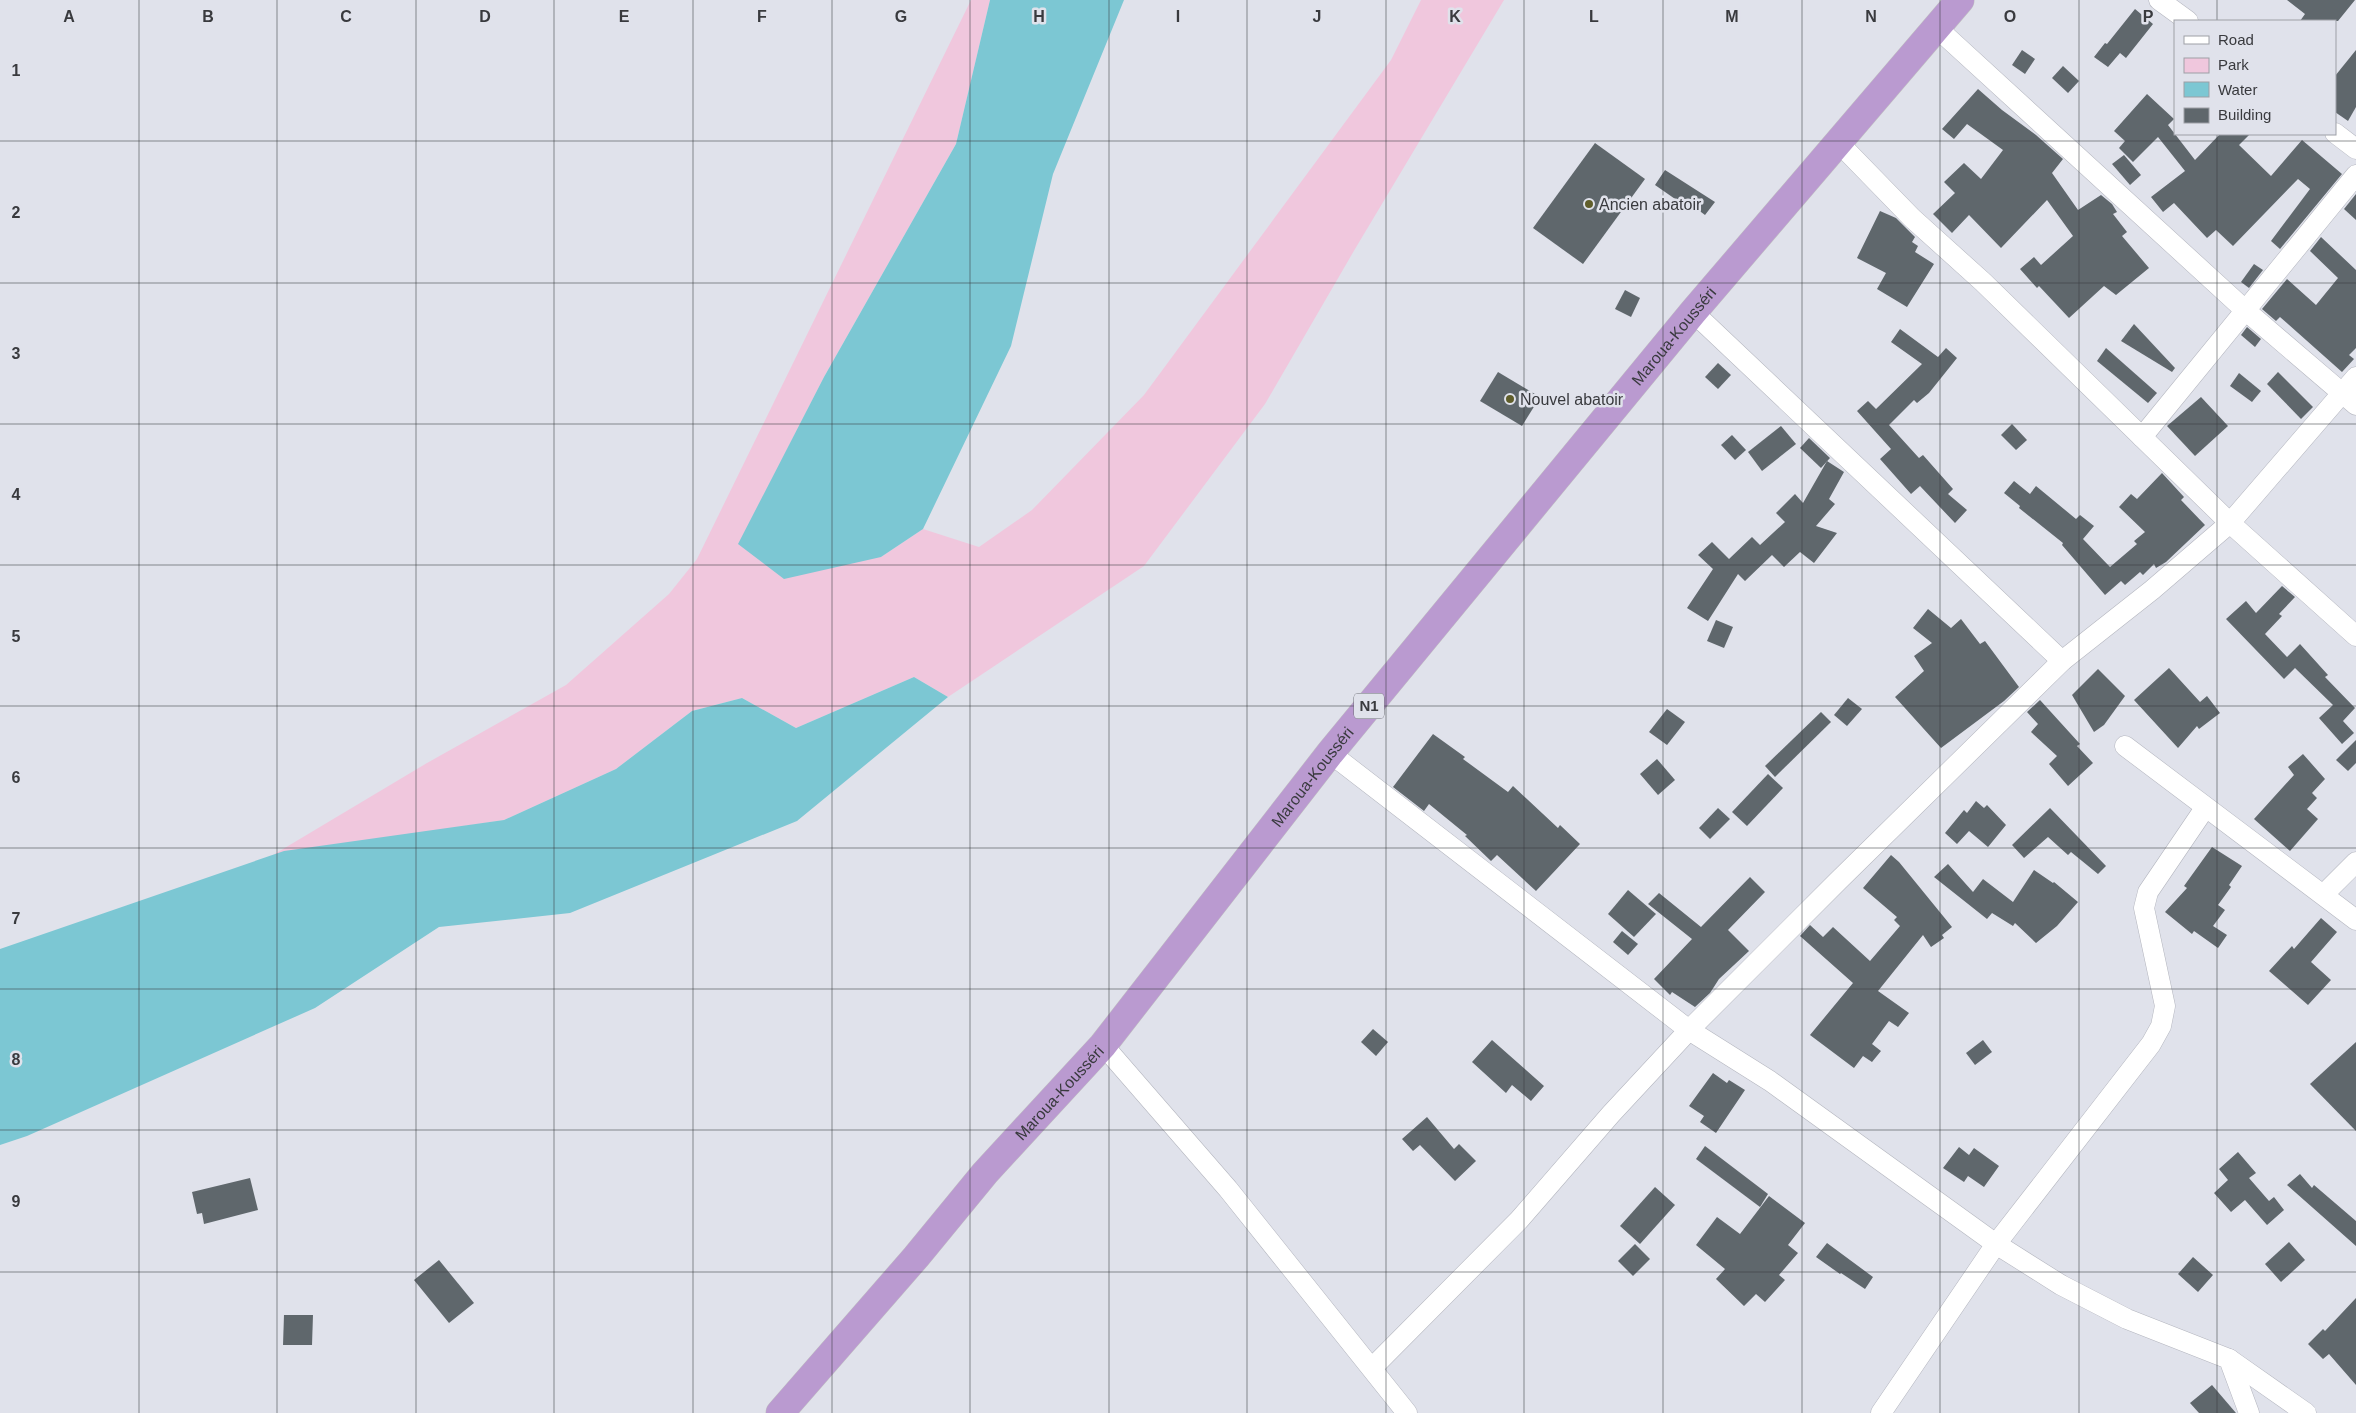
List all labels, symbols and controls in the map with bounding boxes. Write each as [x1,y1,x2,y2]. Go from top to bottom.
text: A [63,8,75,25]
text: B [202,8,214,25]
text: C [340,8,352,25]
text: D [479,8,491,25]
text: E [619,8,630,25]
text: F [757,8,767,25]
text: G [895,8,907,25]
text: H [1033,8,1045,25]
text: I [1176,8,1180,25]
text: J [1313,8,1321,25]
text: K [1449,8,1461,25]
text: L [1589,8,1599,25]
text: M [1725,8,1739,25]
text: N [1865,8,1877,25]
text: O [2004,8,2016,25]
text: P [2143,8,2154,25]
legend [2174,20,2336,135]
text: Road [2218,31,2254,48]
text: Park [2218,56,2249,73]
text: 1 [12,62,21,79]
text: Water [2218,81,2257,98]
text: Building [2218,106,2271,123]
place label: Ancien abatoir [1599,196,1702,213]
marker: Ancien abatoir [1583,198,1595,210]
text: 2 [12,204,21,221]
street label: Maroua-Kousséri [1629,284,1719,389]
text: 3 [12,345,21,362]
place label: Nouvel abatoir [1520,391,1624,408]
marker: Nouvel abatoir [1504,393,1516,405]
text: 4 [12,486,21,503]
text: 5 [12,628,21,645]
road number: N1 [1354,694,1384,718]
street label: Maroua-Kousséri [1268,724,1357,830]
text: 6 [12,769,21,786]
text: 7 [12,910,21,927]
street label: Maroua-Kousséri [1012,1042,1107,1144]
text: 8 [12,1051,21,1068]
text: 9 [12,1193,21,1210]

